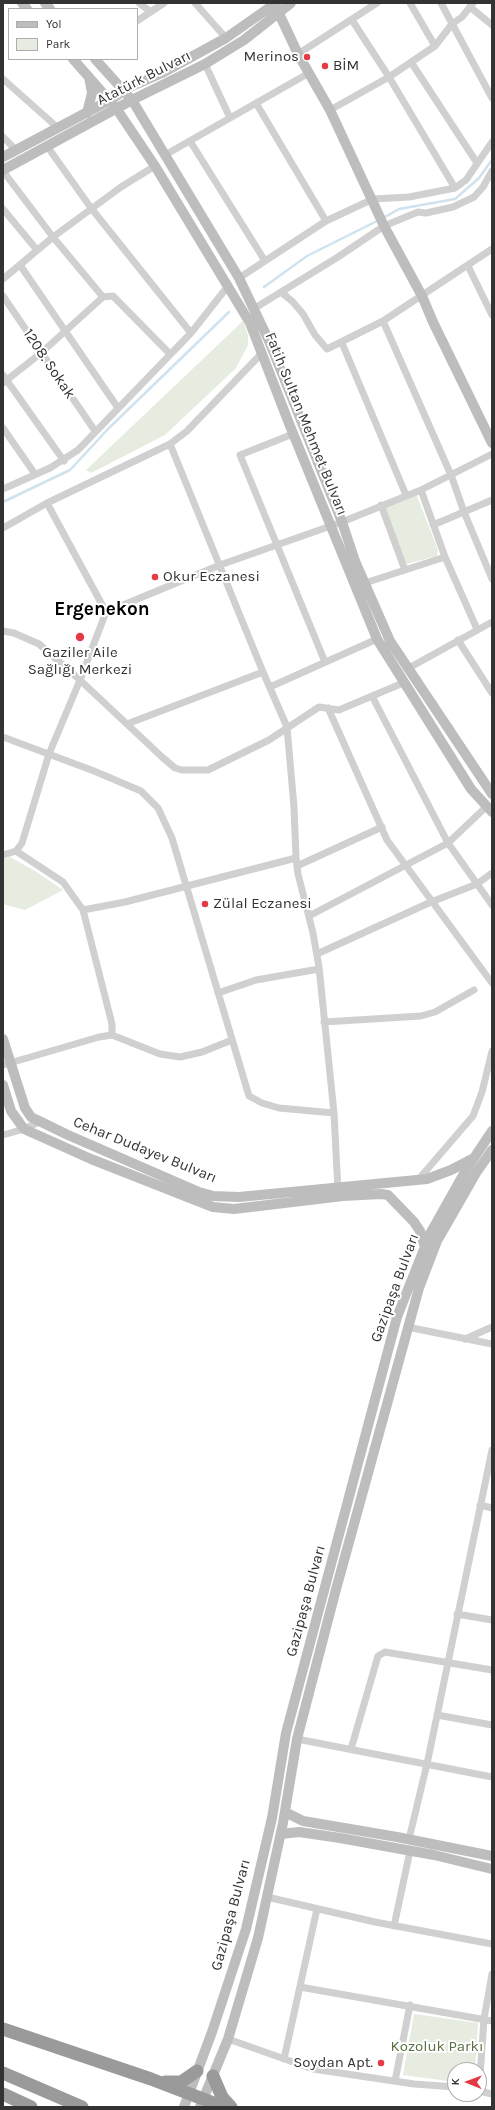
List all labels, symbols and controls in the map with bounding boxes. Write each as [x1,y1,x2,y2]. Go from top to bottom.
legend [8,8,138,60]
text: Yol [46,17,62,31]
text: Park [46,37,70,51]
street label: Atatürk Bulvarı [94,47,194,109]
place label: Merinos [244,48,299,66]
marker: Merinos [302,52,312,62]
place label: BİM [333,57,359,75]
marker: BİM [320,61,330,71]
street label: 1208. Sokak [19,326,79,402]
street label: Fatih Sultan Mehmet Bulvarı [261,330,351,518]
place label: Okur Eczanesi [163,568,260,586]
marker: Okur Eczanesi [150,572,160,582]
district label: Ergenekon [54,599,150,621]
marker: Gaziler Aile Sağlığı Merkezi [74,631,86,643]
place label: Gaziler Aile Sağlığı Merkezi [28,644,132,679]
place label: Zülal Eczanesi [213,895,312,913]
marker: Zülal Eczanesi [200,899,210,909]
street label: Cehar Dudayev Bulvarı [71,1113,219,1187]
street label: Gazipaşa Bulvarı [367,1231,423,1345]
street label: Gazipaşa Bulvarı [282,1543,330,1659]
street label: Gazipaşa Bulvarı [207,1857,255,1973]
park label: Kozoluk Parkı [391,2038,483,2056]
place label: Soydan Apt. [293,2054,373,2072]
marker: Soydan Apt. [376,2058,386,2068]
north arrow [447,2062,487,2102]
text: K [449,2078,462,2086]

